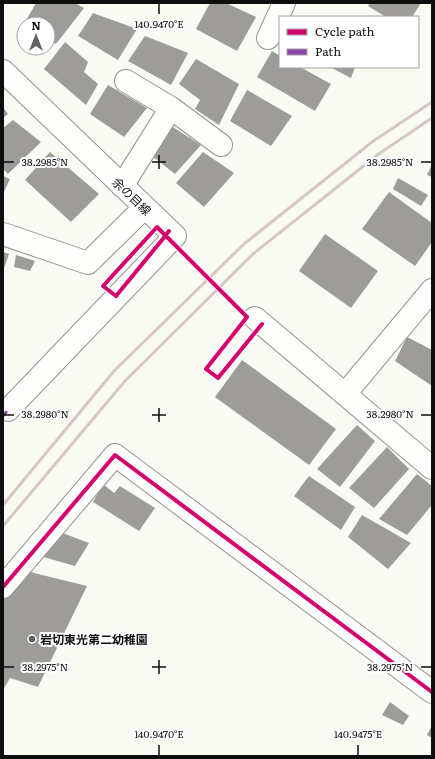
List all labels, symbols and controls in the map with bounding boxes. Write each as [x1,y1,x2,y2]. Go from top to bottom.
north arrow [16,16,56,56]
text: 140.9470°E [134,16,184,31]
legend [279,16,419,68]
text: N [31,17,41,33]
text: Cycle path [315,22,375,40]
text: Path [315,42,341,60]
text: 38.2985°N [22,154,68,169]
text: 38.2985°N [367,154,413,169]
street label: 余の目線 [108,173,156,219]
text: 38.2980°N [21,406,69,421]
text: 38.2980°N [366,406,414,421]
place label: 岩切東光第二幼稚園 [40,630,148,648]
marker: 岩切東光第二幼稚園 [27,634,37,644]
text: 38.2975°N [22,659,68,674]
text: 38.2975°N [367,659,413,674]
text: 140.9470°E [134,726,184,741]
text: 140.9475°E [334,726,382,741]

